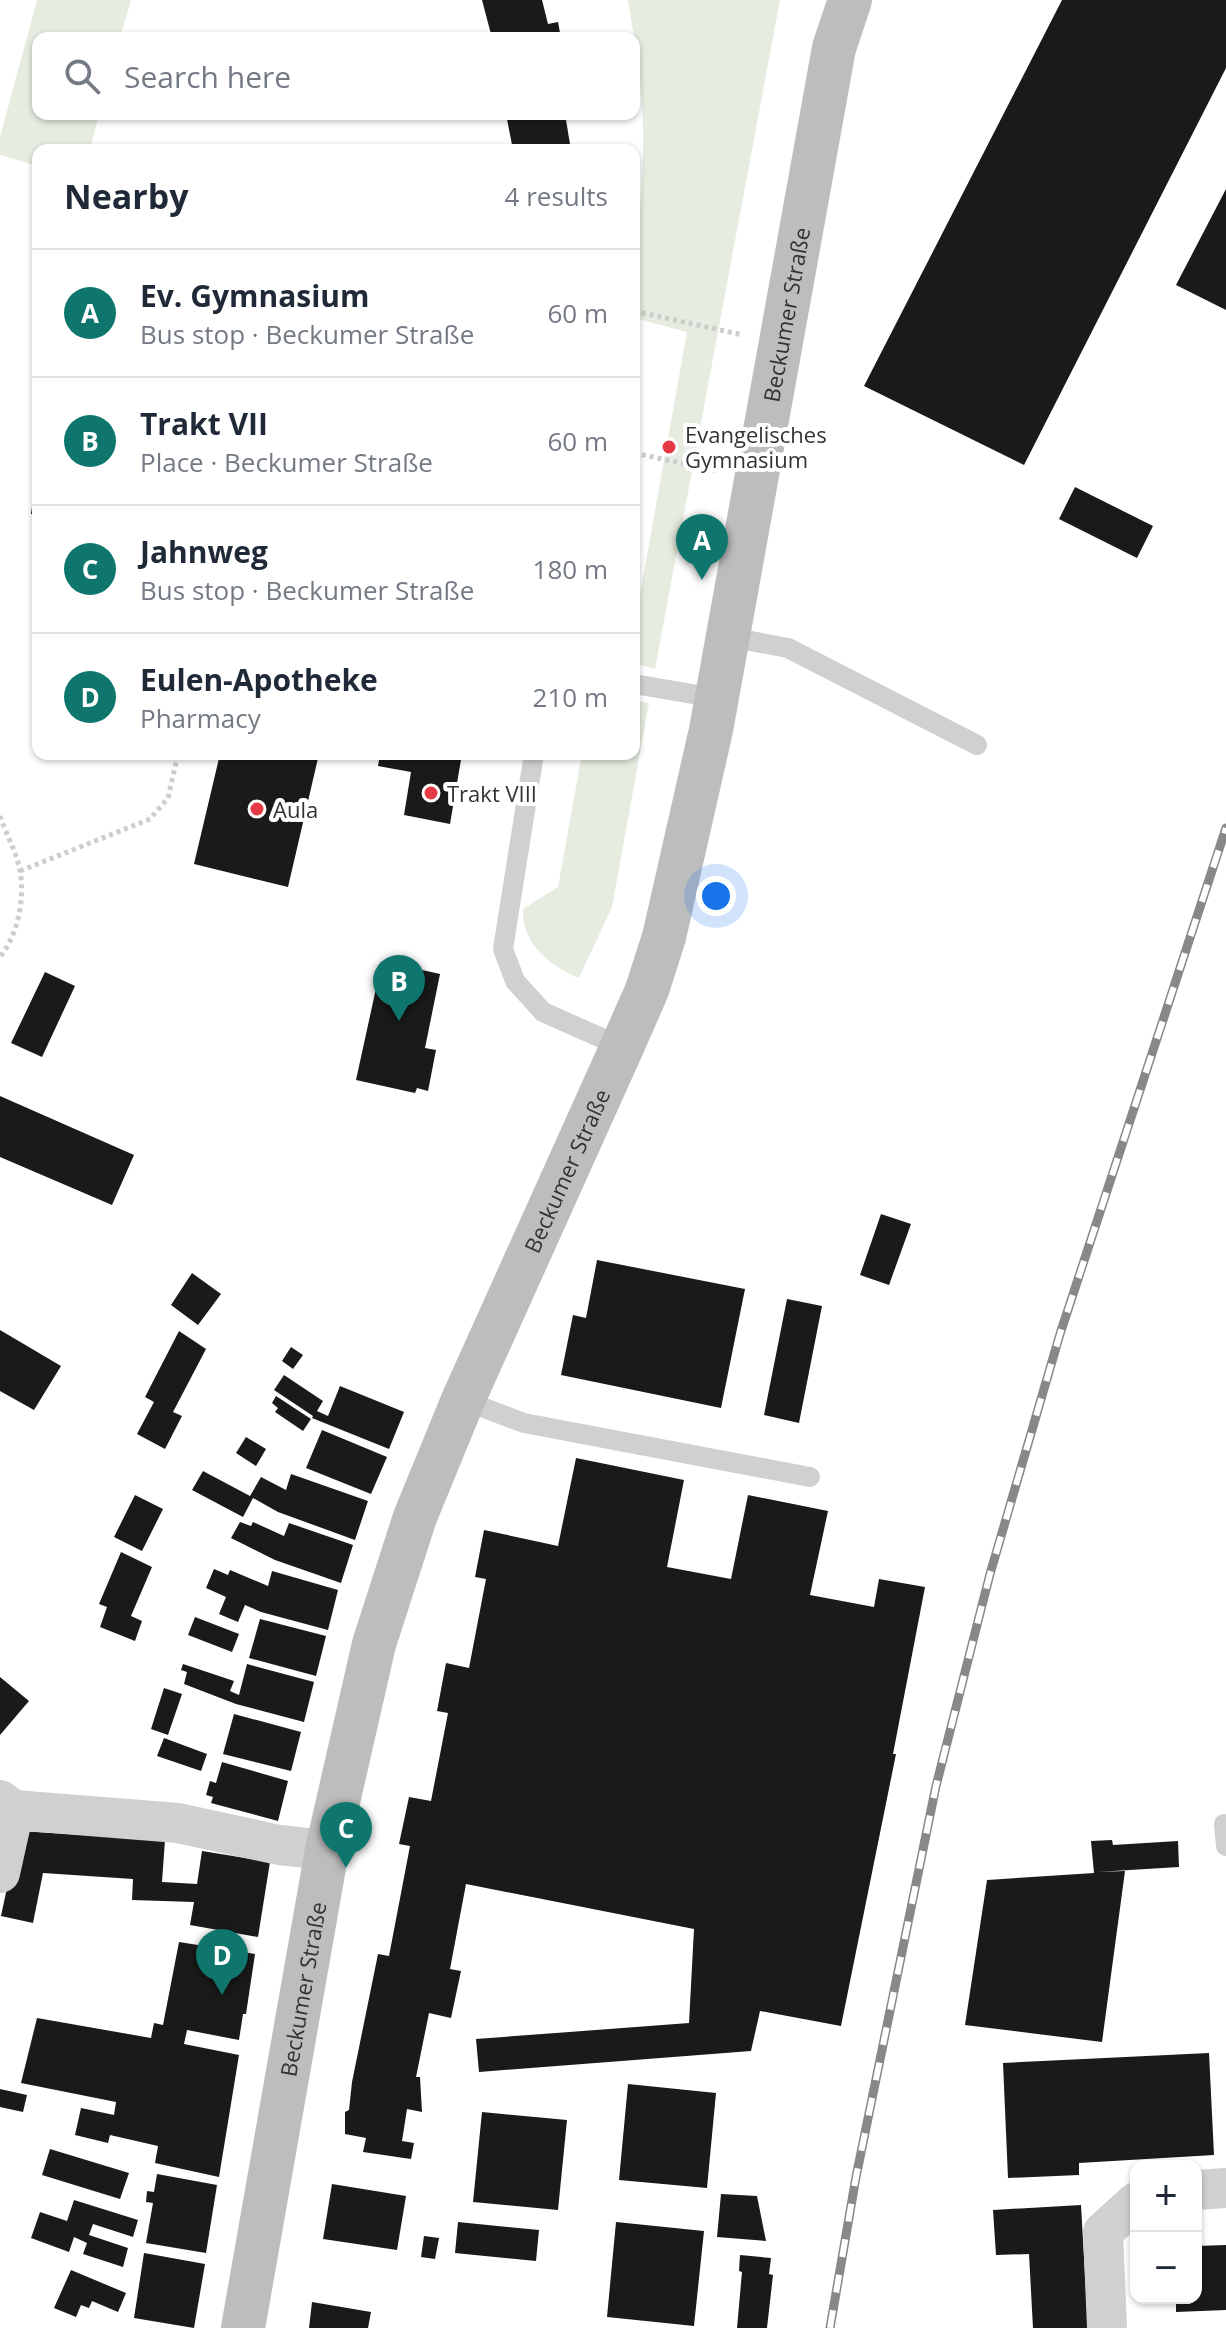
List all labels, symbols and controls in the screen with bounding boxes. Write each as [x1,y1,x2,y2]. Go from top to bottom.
search box [32,32,640,120]
icon: search [60,54,104,98]
text: Search here [124,56,291,97]
text: Nearby [64,173,189,219]
text: 4 results [505,178,608,214]
street label: Beckumer Straße [755,225,816,404]
text: Ev. Gymnasium [140,275,370,316]
text: A [81,295,99,331]
text: 60 m [547,295,608,331]
text: Bus stop · Beckumer Straße [140,316,474,352]
text: Trakt VII [140,403,268,444]
place label: Evangelisches Gymnasium [685,419,827,474]
text: B [81,423,99,459]
text: 60 m [547,423,608,459]
marker: Evangelisches Gymnasium [660,438,678,456]
text: Place · Beckumer Straße [140,444,433,480]
pin: A [676,514,728,580]
text: Jahnweg [140,531,268,572]
text: C [82,551,98,587]
text: 180 m [533,551,608,587]
text: Bus stop · Beckumer Straße [140,572,474,608]
text: Eulen-Apotheke [140,659,378,700]
text: D [80,679,100,715]
text: 210 m [533,679,608,715]
text: Pharmacy [140,700,261,736]
place label: Trakt VIII [447,778,537,808]
marker: Trakt VIII [422,784,440,802]
place label: Aula [273,794,318,824]
marker: Aula [248,800,266,818]
your location [696,876,736,916]
pin: B [373,955,425,1021]
street label: Beckumer Straße [516,1084,616,1258]
pin: C [320,1802,372,1868]
street label: Beckumer Straße [272,1900,333,2079]
pin: D [196,1929,248,1995]
map controls [1130,2160,1202,2304]
button: + [1130,2160,1202,2232]
button: − [1130,2232,1202,2304]

